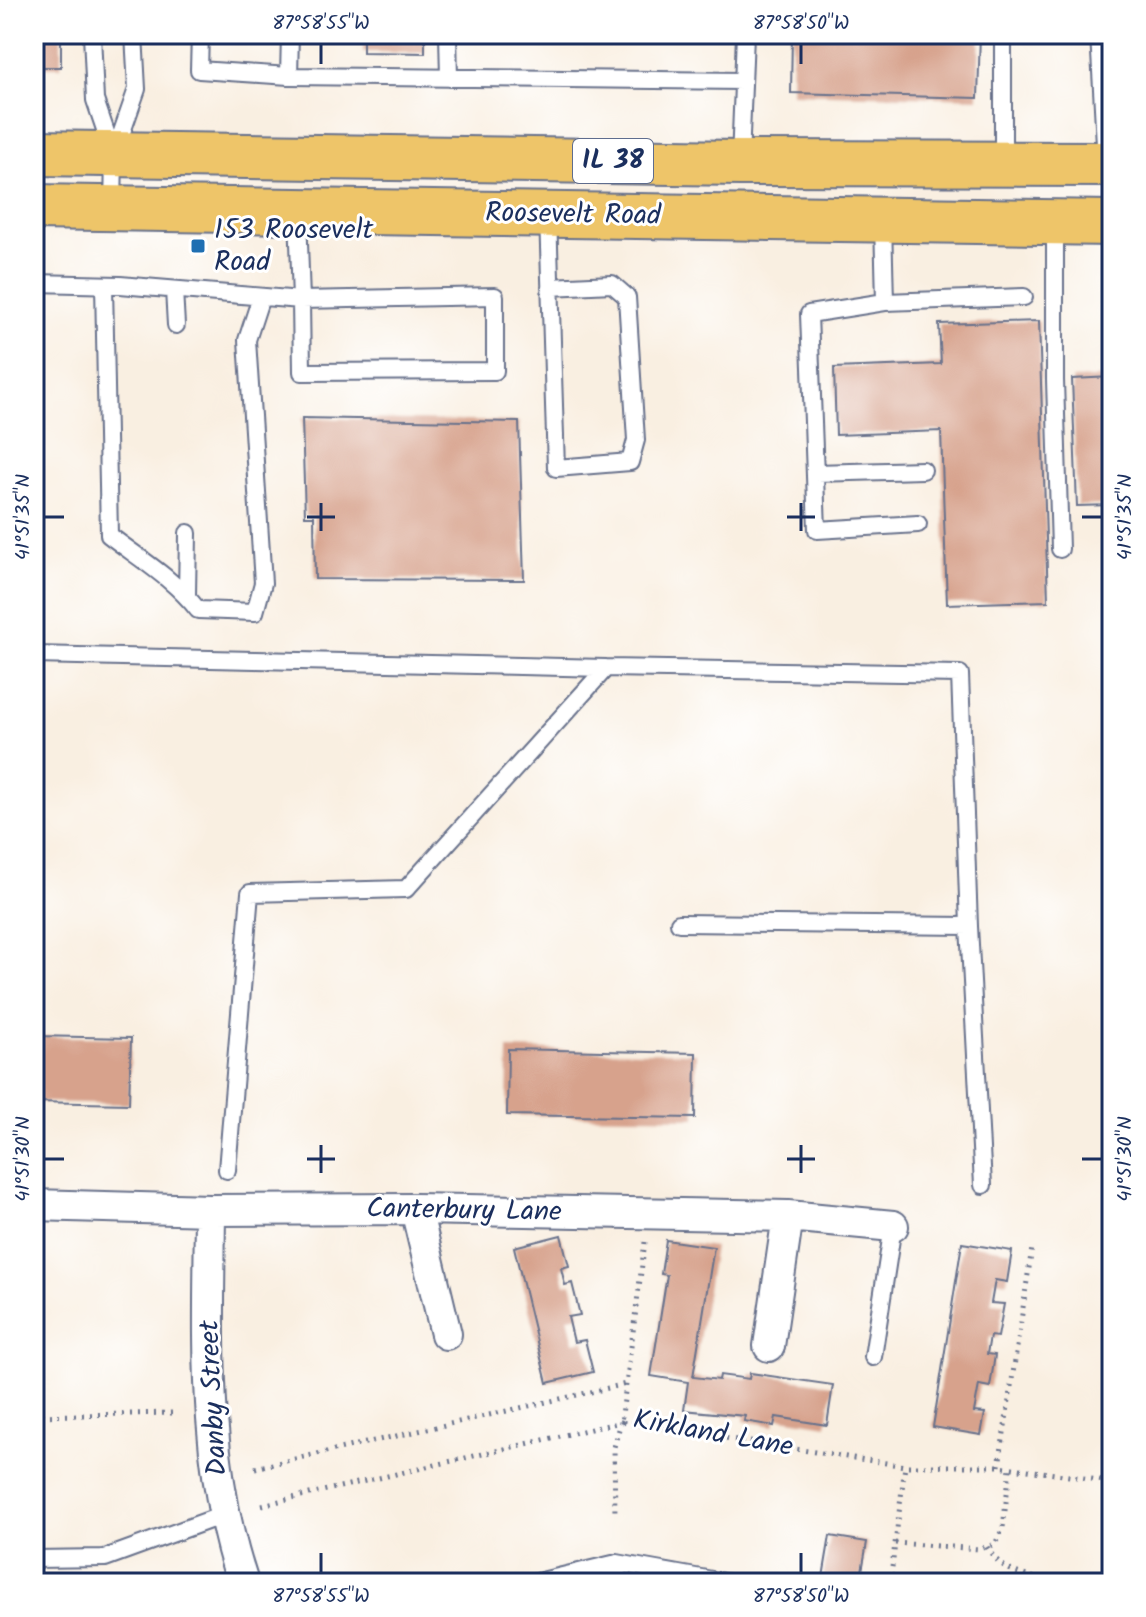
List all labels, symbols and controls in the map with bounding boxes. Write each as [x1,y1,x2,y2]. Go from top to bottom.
text: 87°58'55"W [272,8,370,40]
text: 87°58'50"W [753,8,849,40]
road number: IL 38 [573,139,653,183]
street label: Roosevelt Road [485,191,662,239]
place label: 153 Roosevelt Road [214,208,375,285]
marker: 153 Roosevelt Road [189,237,207,255]
text: 41°51'35"N [8,474,40,560]
text: 41°51'35"N [1110,474,1142,560]
text: 41°51'30"N [8,1116,40,1202]
text: 41°51'30"N [1110,1116,1142,1202]
street label: Canterbury Lane [366,1187,562,1235]
street label: Danby Street [187,1318,241,1477]
street label: Kirkland Lane [629,1398,797,1470]
text: 87°58'55"W [272,1581,370,1613]
text: 87°58'50"W [753,1581,849,1613]

